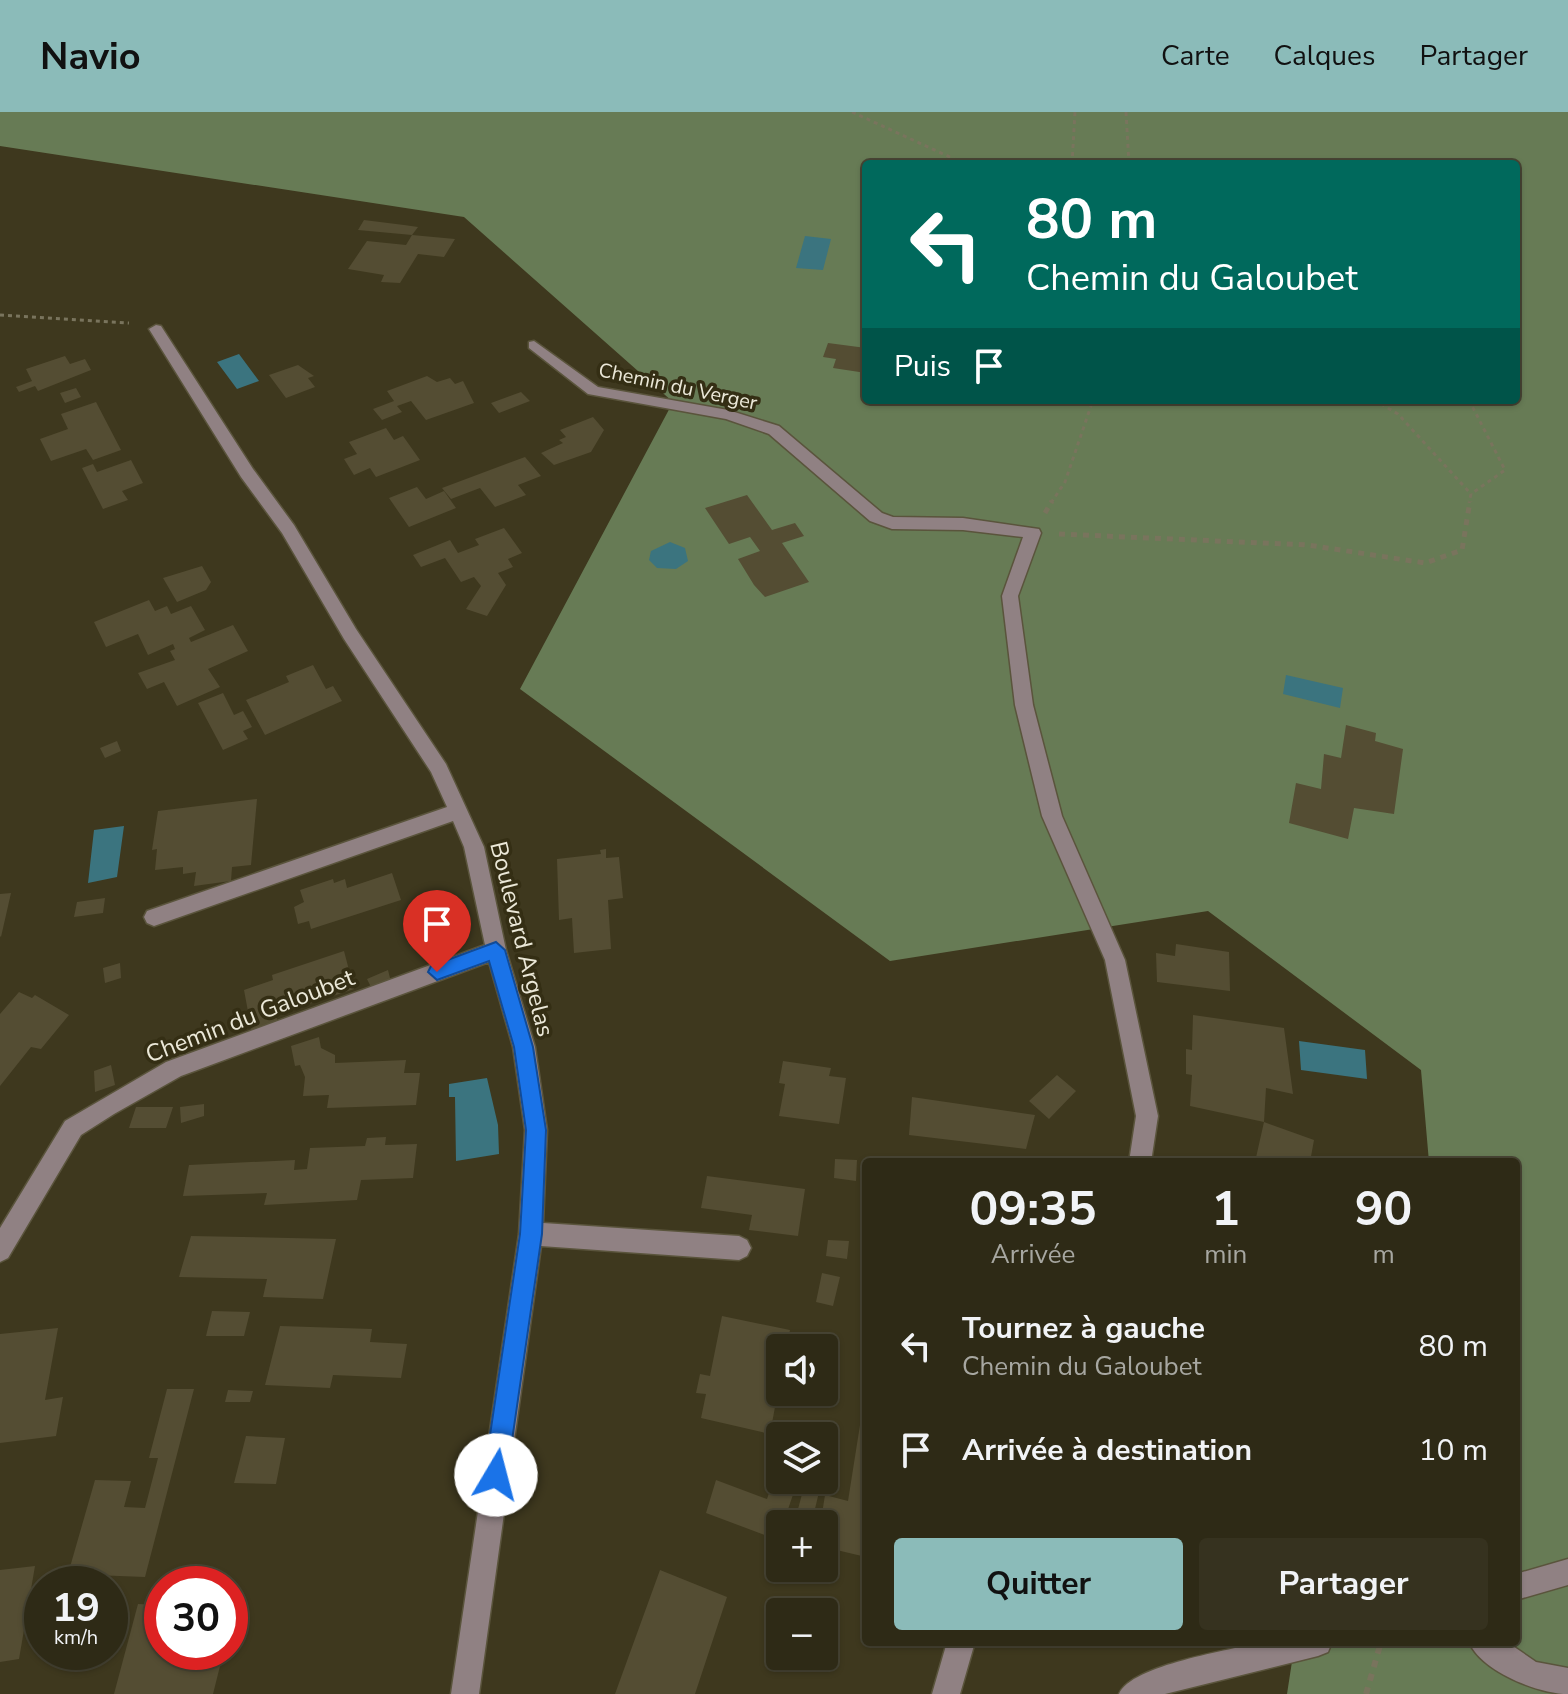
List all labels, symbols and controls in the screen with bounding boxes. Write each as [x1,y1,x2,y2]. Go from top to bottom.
text: Navio [40,31,141,82]
text: Carte [1161,37,1230,75]
text: Calques [1274,37,1375,75]
text: Partager [1419,37,1528,75]
text: 80 m [1026,181,1157,258]
icon: left [894,192,998,296]
text: Chemin du Galoubet [1026,254,1358,303]
icon: arrive [967,344,1011,388]
text: Puis [894,346,951,387]
street label: Chemin du Verger [596,356,760,416]
street label: Boulevard Argelas [482,838,562,1040]
pin [403,890,471,972]
icon: arrive [415,902,459,946]
street label: Chemin du Galoubet [141,961,360,1071]
text: 09:35 [970,1176,1097,1242]
text: 1 [1211,1176,1240,1242]
text: 90 [1355,1176,1412,1242]
text: Arrivée [991,1237,1075,1272]
text: min [1204,1237,1247,1272]
text: m [1372,1237,1395,1272]
text: Tournez à gauche [962,1308,1205,1349]
icon: left [894,1324,938,1368]
text: 80 m [1419,1326,1488,1367]
map controls [766,1334,838,1670]
button: sound [766,1334,838,1406]
text: Chemin du Galoubet [962,1349,1202,1384]
button: layers [766,1422,838,1494]
icon: arrive [894,1428,938,1472]
text: Arrivée à destination [962,1430,1252,1471]
text: 10 m [1419,1430,1488,1471]
position arrow [454,1433,538,1517]
button: + [766,1510,838,1582]
button: Quitter [894,1538,1183,1630]
button: Partager [1199,1538,1488,1630]
speed limit sign: 30 [144,1566,248,1670]
text: 19 [52,1581,100,1635]
button: − [766,1598,838,1670]
text: km/h [54,1624,98,1651]

